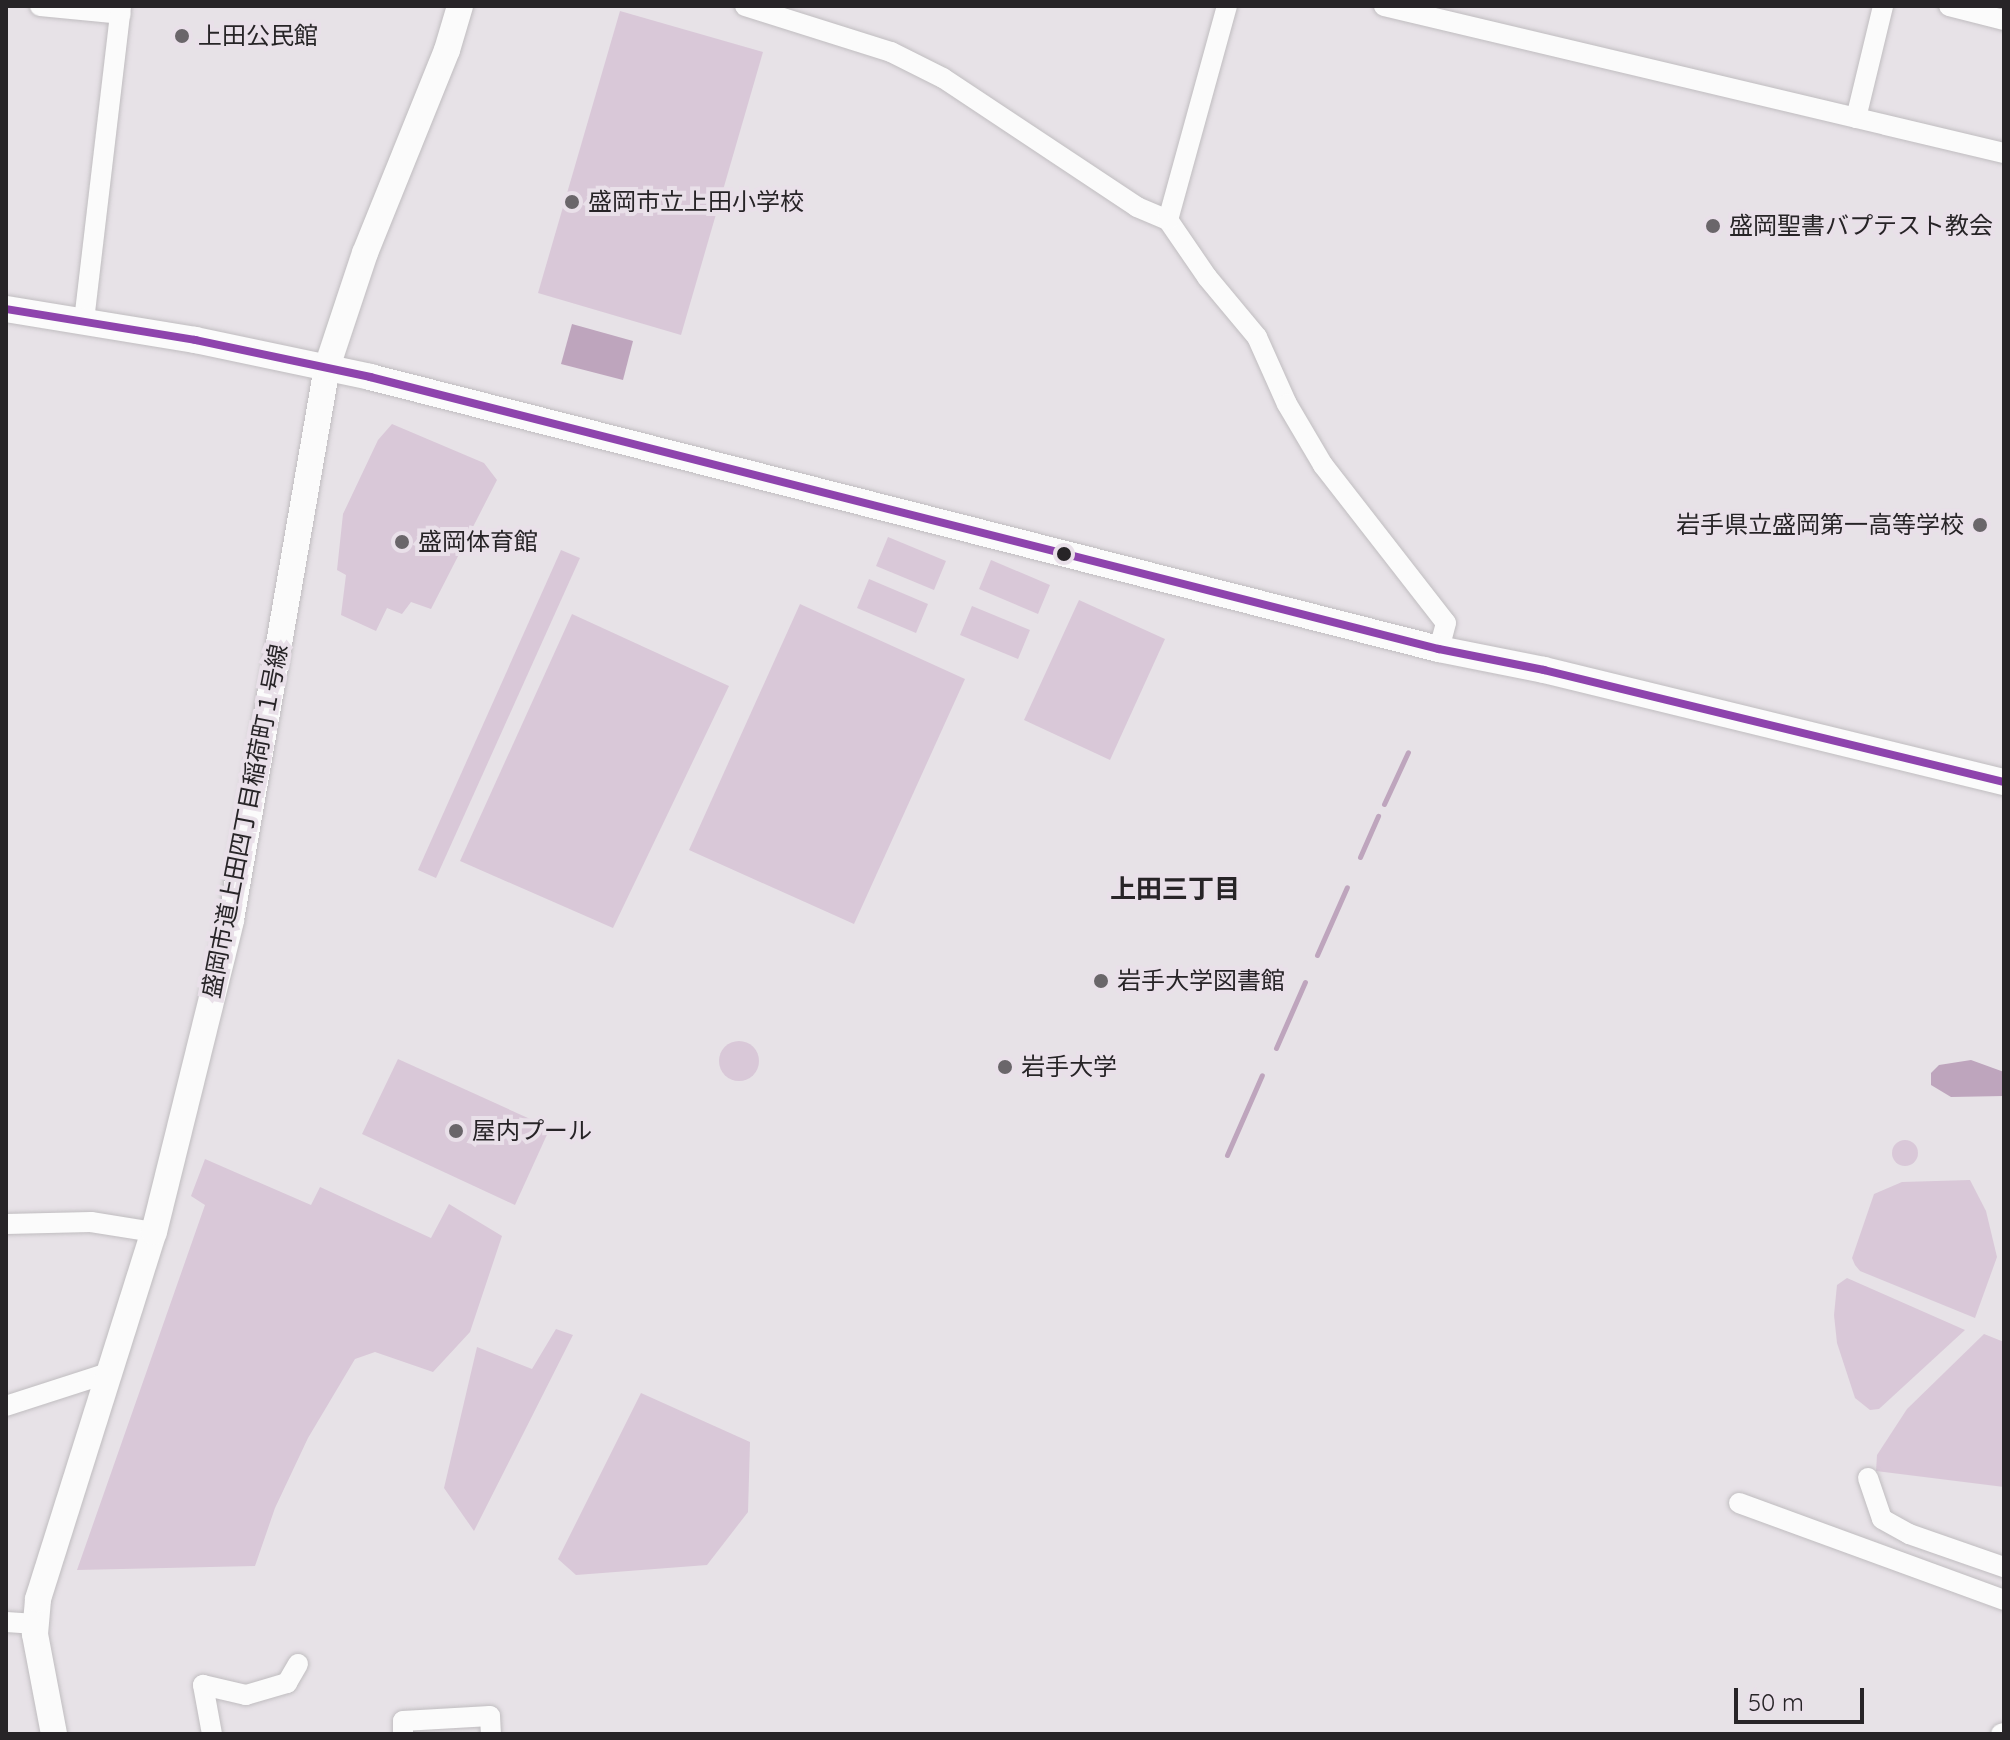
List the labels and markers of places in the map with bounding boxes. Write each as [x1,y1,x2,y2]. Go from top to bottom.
place label: 上田公民館 [198,22,318,50]
marker: 上田公民館 [173,27,191,45]
place label: 盛岡市立上田小学校 [588,188,804,216]
marker: 盛岡市立上田小学校 [563,193,581,211]
place label: 盛岡聖書バプテスト教会 [1729,212,1993,240]
marker: 盛岡聖書バプテスト教会 [1704,217,1722,235]
place label: 岩手県立盛岡第一高等学校 [1676,511,1964,539]
marker: 岩手県立盛岡第一高等学校 [1971,516,1989,534]
place label: 盛岡体育館 [418,528,538,556]
marker: 盛岡体育館 [393,533,411,551]
unlabelled marker [1056,546,1072,562]
place label: 岩手大学図書館 [1117,967,1285,995]
marker: 岩手大学図書館 [1092,972,1110,990]
place label: 岩手大学 [1021,1053,1117,1081]
marker: 岩手大学 [996,1058,1014,1076]
place label: 屋内プール [472,1117,592,1145]
marker: 屋内プール [447,1122,465,1140]

